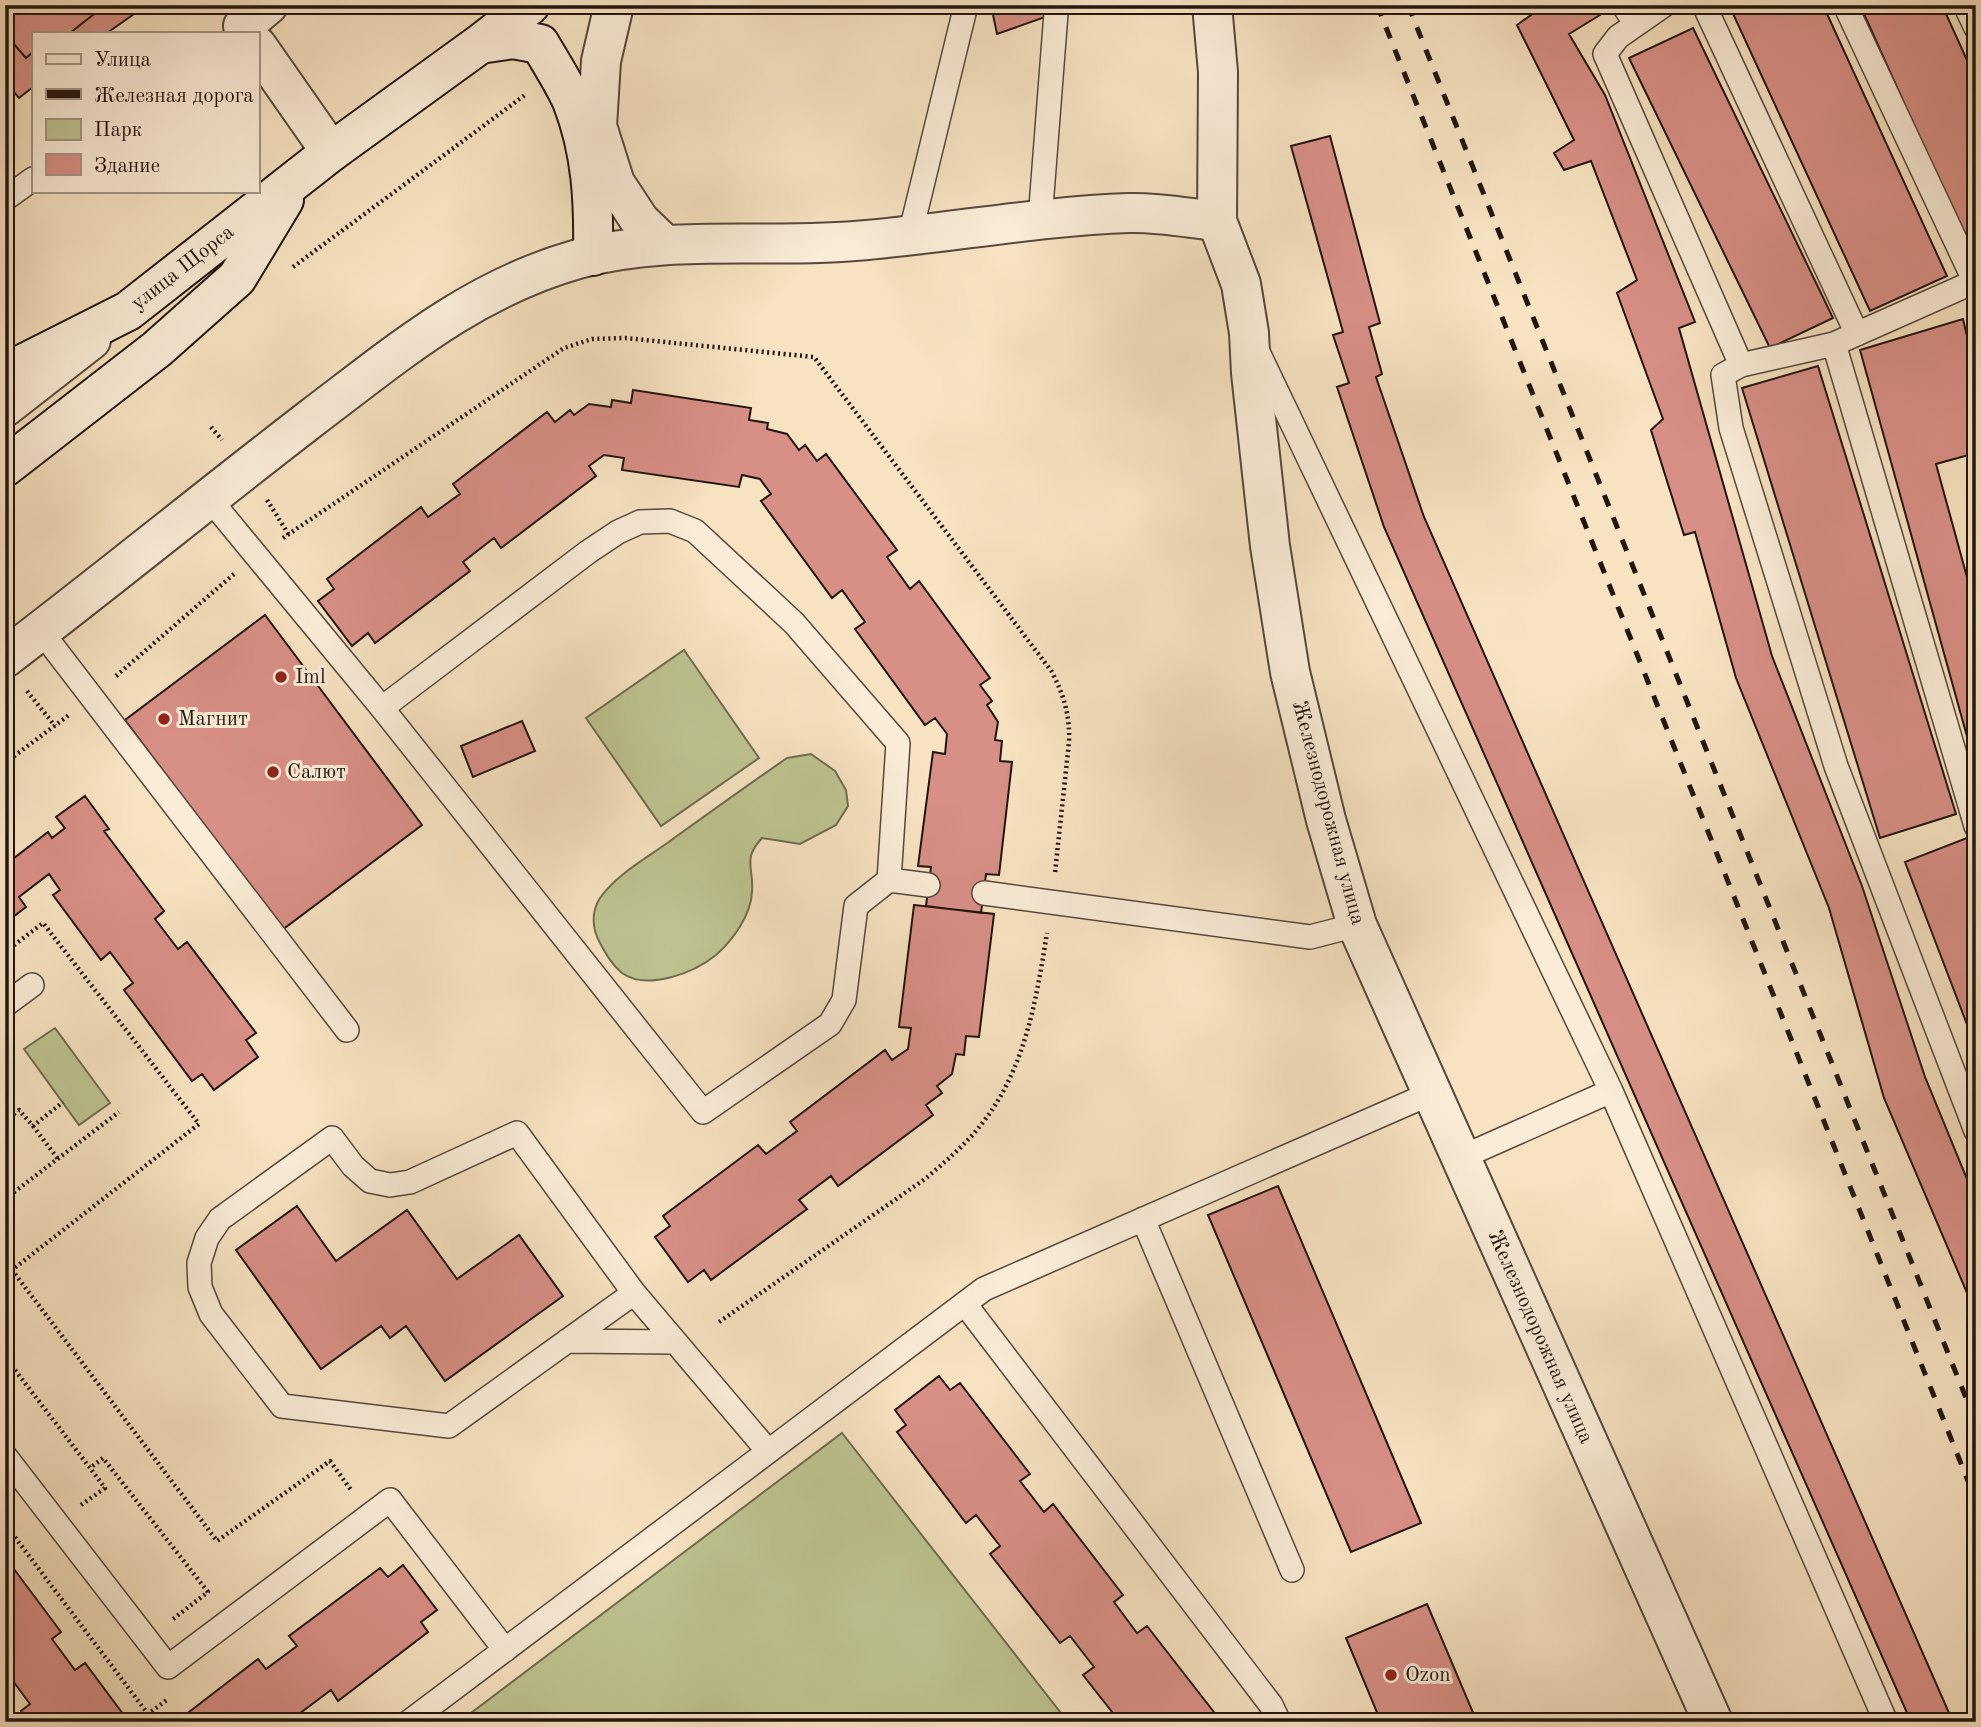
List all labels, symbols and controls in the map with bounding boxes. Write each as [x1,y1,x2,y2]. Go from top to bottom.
legend [32,32,259,192]
text: Улица [94,50,151,71]
text: Железная дорога [94,86,254,107]
text: Парк [94,120,143,141]
text: Здание [94,156,160,177]
street label: улица Щорса [128,222,238,314]
place label: Iml [295,667,326,688]
marker: Iml [273,669,289,685]
street label: Железнодорожная улица [1288,699,1368,927]
place label: Магнит [178,709,248,730]
marker: Магнит [156,711,172,727]
place label: Салют [287,762,346,783]
marker: Салют [265,764,281,780]
street label: Железнодорожная улица [1483,1227,1597,1447]
place label: Ozon [1405,1665,1451,1686]
marker: Ozon [1383,1667,1399,1683]

